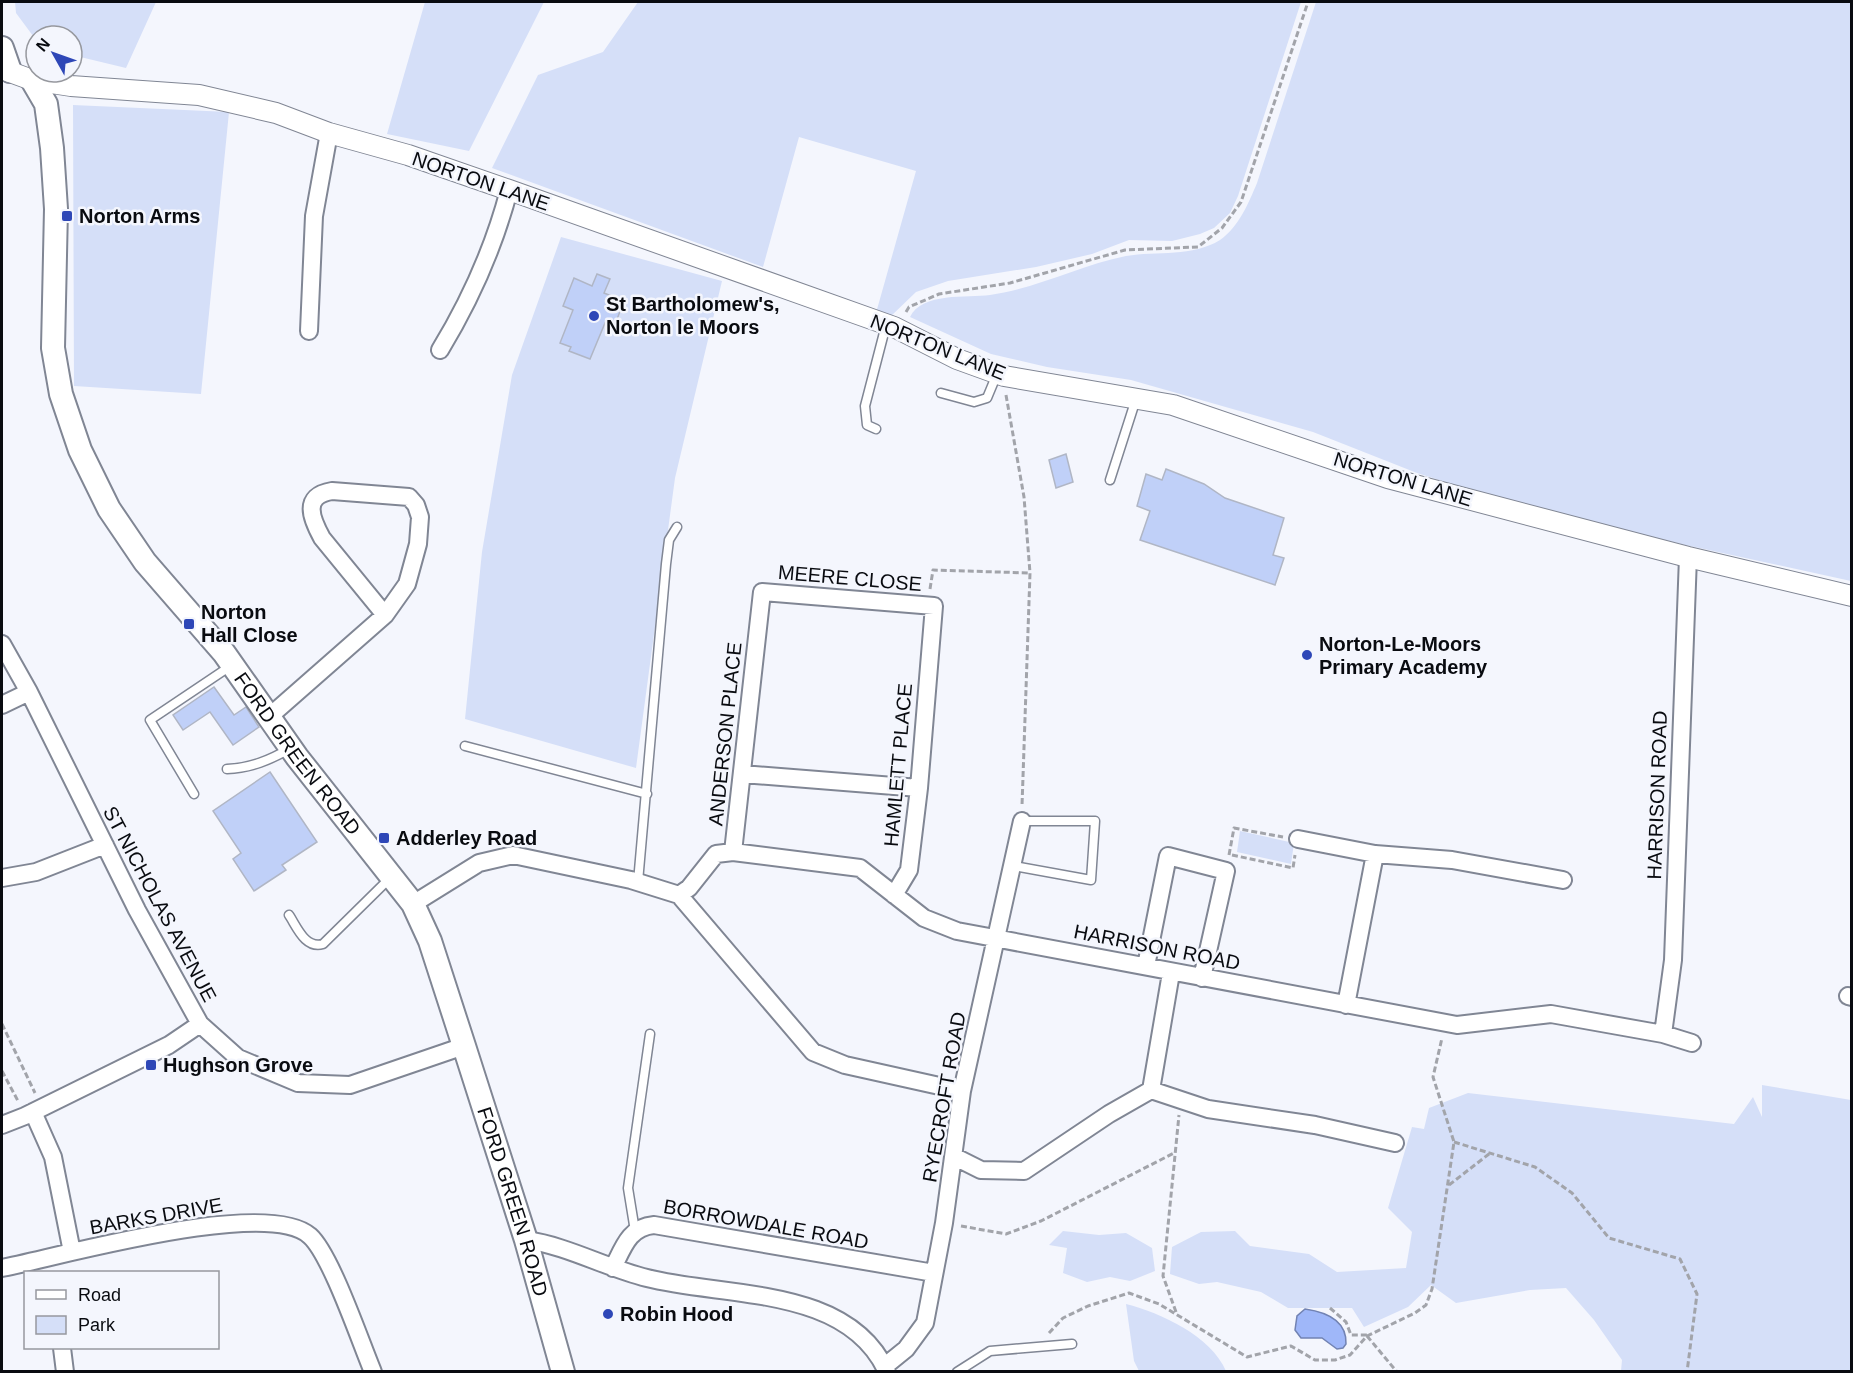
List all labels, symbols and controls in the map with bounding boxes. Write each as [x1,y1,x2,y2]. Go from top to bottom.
north arrow [24,24,84,84]
text: N [33,35,53,55]
street label: NORTON LANE [409,147,553,215]
place label: Norton Arms [79,205,200,227]
marker: Norton Arms [60,209,74,223]
place label: St Bartholomew's, Norton le Moors [606,293,780,338]
marker: St Bartholomew's, Norton le Moors [587,309,601,323]
street label: NORTON LANE [867,310,1009,384]
street label: NORTON LANE [1331,447,1475,511]
street label: MEERE CLOSE [777,561,923,595]
place label: Norton Hall Close [201,601,298,646]
marker: Norton Hall Close [182,617,196,631]
place label: Norton-Le-Moors Primary Academy [1319,633,1488,678]
street label: ANDERSON PLACE [704,641,746,827]
marker: Norton-Le-Moors Primary Academy [1300,648,1314,662]
street label: FORD GREEN ROAD [230,668,365,839]
street label: HAMLETT PLACE [880,682,916,848]
street label: HARRISON ROAD [1643,710,1671,880]
street label: ST NICHOLAS AVENUE [99,802,221,1006]
place label: Adderley Road [396,827,537,849]
marker: Adderley Road [377,831,391,845]
street label: HARRISON ROAD [1072,920,1242,974]
street label: RYECROFT ROAD [918,1010,970,1184]
place label: Hughson Grove [163,1054,313,1076]
marker: Hughson Grove [144,1058,158,1072]
street label: FORD GREEN ROAD [473,1104,552,1299]
street label: BARKS DRIVE [88,1193,224,1239]
street label: BORROWDALE ROAD [662,1195,870,1253]
legend [24,1271,219,1349]
text: Road [78,1285,121,1305]
place label: Robin Hood [620,1303,733,1325]
marker: Robin Hood [601,1307,615,1321]
text: Park [78,1315,116,1335]

